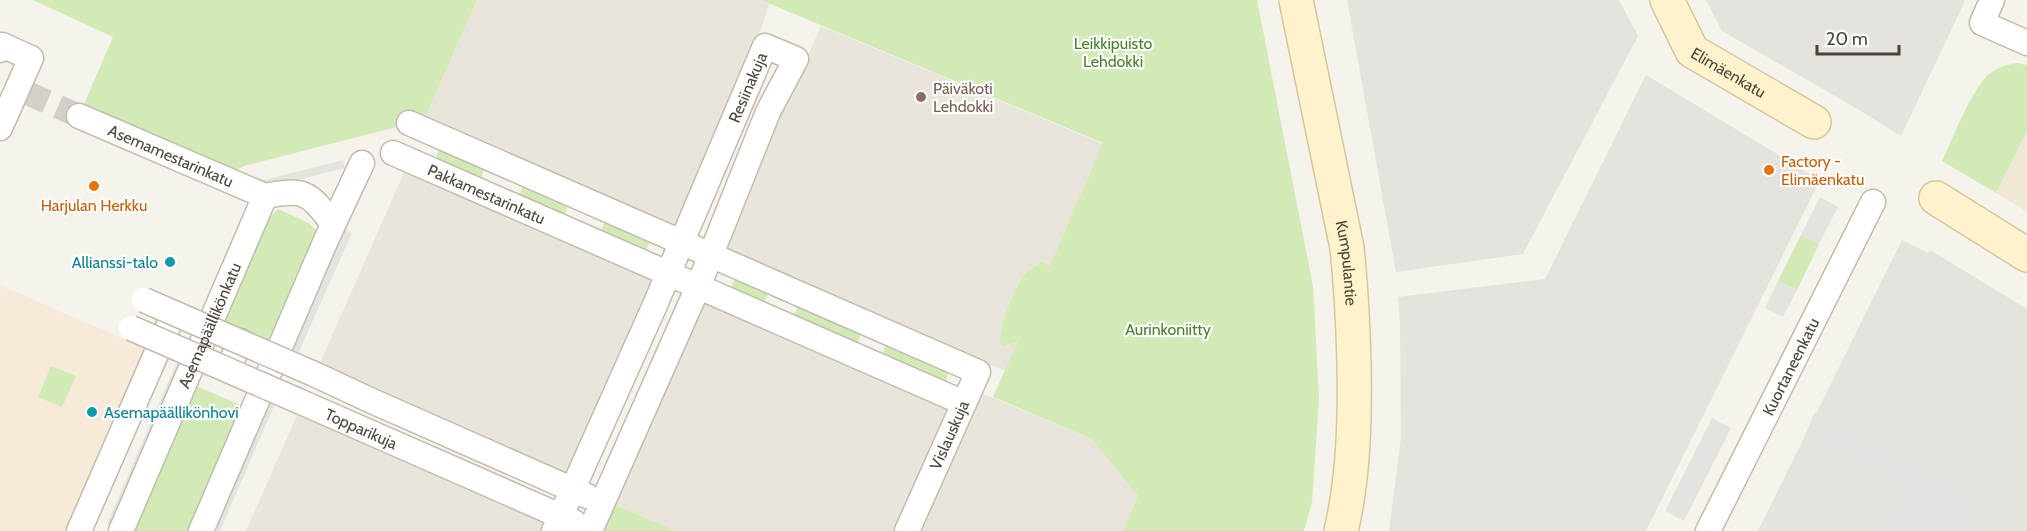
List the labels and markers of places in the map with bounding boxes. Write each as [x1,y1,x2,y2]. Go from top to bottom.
place label: Päiväkoti Lehdokki [933,79,993,116]
marker: Päiväkoti Lehdokki [914,90,928,104]
place label: Factory - Elimäenkatu [1781,152,1864,189]
marker: Factory - Elimäenkatu [1762,163,1776,177]
marker: Harjulan Herkku [87,179,101,193]
place label: Harjulan Herkku [41,196,147,215]
place label: Allianssi-talo [72,253,158,272]
marker: Allianssi-talo [163,255,177,269]
place label: Asemapäällikönhovi [104,403,239,422]
marker: Asemapäällikönhovi [85,405,99,419]

